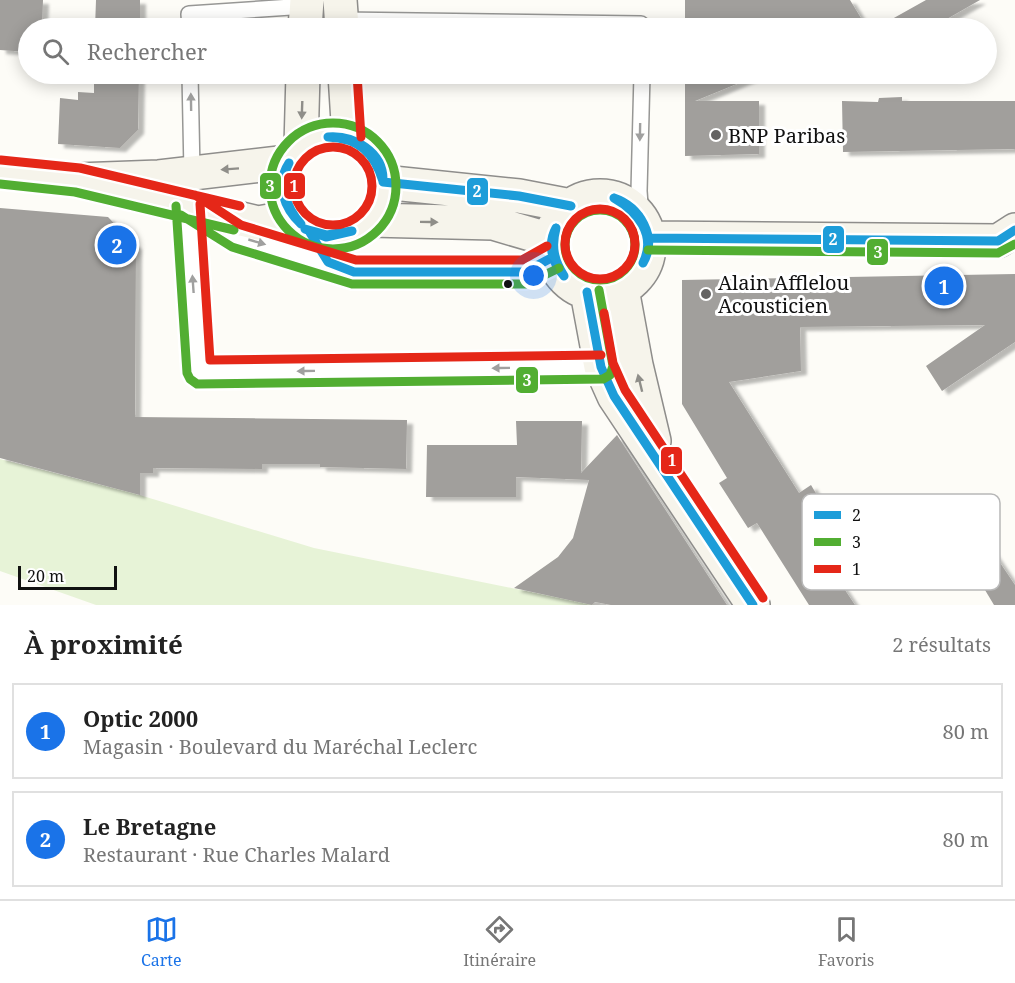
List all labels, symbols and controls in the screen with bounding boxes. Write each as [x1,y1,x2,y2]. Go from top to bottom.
search box [18,18,997,84]
icon: search [39,35,72,68]
text: Rechercher [87,36,207,66]
one-way arrow [186,92,196,111]
one-way arrow [298,100,307,119]
one-way arrow [636,122,645,141]
place label: BNP Paribas [728,122,845,149]
marker: BNP Paribas [709,128,723,142]
one-way arrow [220,165,239,174]
line badge: 3 [259,172,282,200]
line badge: 1 [283,172,306,200]
text: 3 [265,175,275,197]
text: 1 [289,175,299,197]
line badge: 2 [466,177,489,206]
text: 2 [472,180,482,202]
one-way arrow [420,217,439,227]
pin: 2 [98,222,136,268]
line badge: 2 [822,225,845,254]
text: 2 [828,228,838,250]
one-way arrow [248,238,266,247]
line badge: 3 [866,238,889,266]
text: 3 [873,241,883,263]
your location [519,261,548,290]
pin: 1 [924,264,964,308]
place label: Alain Afflelou Acousticien [718,269,850,319]
one-way arrow [189,274,198,293]
unlabelled marker [502,278,514,290]
marker: Alain Afflelou Acousticien [699,287,713,301]
one-way arrow [491,363,510,373]
one-way arrow [296,366,315,376]
line badge: 3 [515,366,539,394]
text: 3 [522,369,532,391]
one-way arrow [635,373,645,392]
line badge: 1 [660,446,683,475]
text: 1 [667,449,677,471]
legend [802,494,1000,590]
text: 2 [852,504,861,526]
text: 3 [852,531,861,553]
text: 1 [852,558,861,580]
scale bar [18,563,117,590]
text: 20 m [27,565,64,587]
text: À proximité [24,626,183,662]
text: 2 résultats [892,631,991,658]
text: Optic 2000 [83,703,198,733]
text: 1 [40,718,51,745]
text: 80 m [943,718,989,745]
text: Magasin · Boulevard du Maréchal Leclerc [83,733,477,760]
text: Le Bretagne [83,811,216,841]
text: 2 [40,826,51,853]
text: 80 m [943,826,989,853]
text: Restaurant · Rue Charles Malard [83,841,390,868]
tab: Carte [141,913,181,971]
tab: Itinéraire [463,913,536,971]
tab: Favoris [818,913,874,971]

